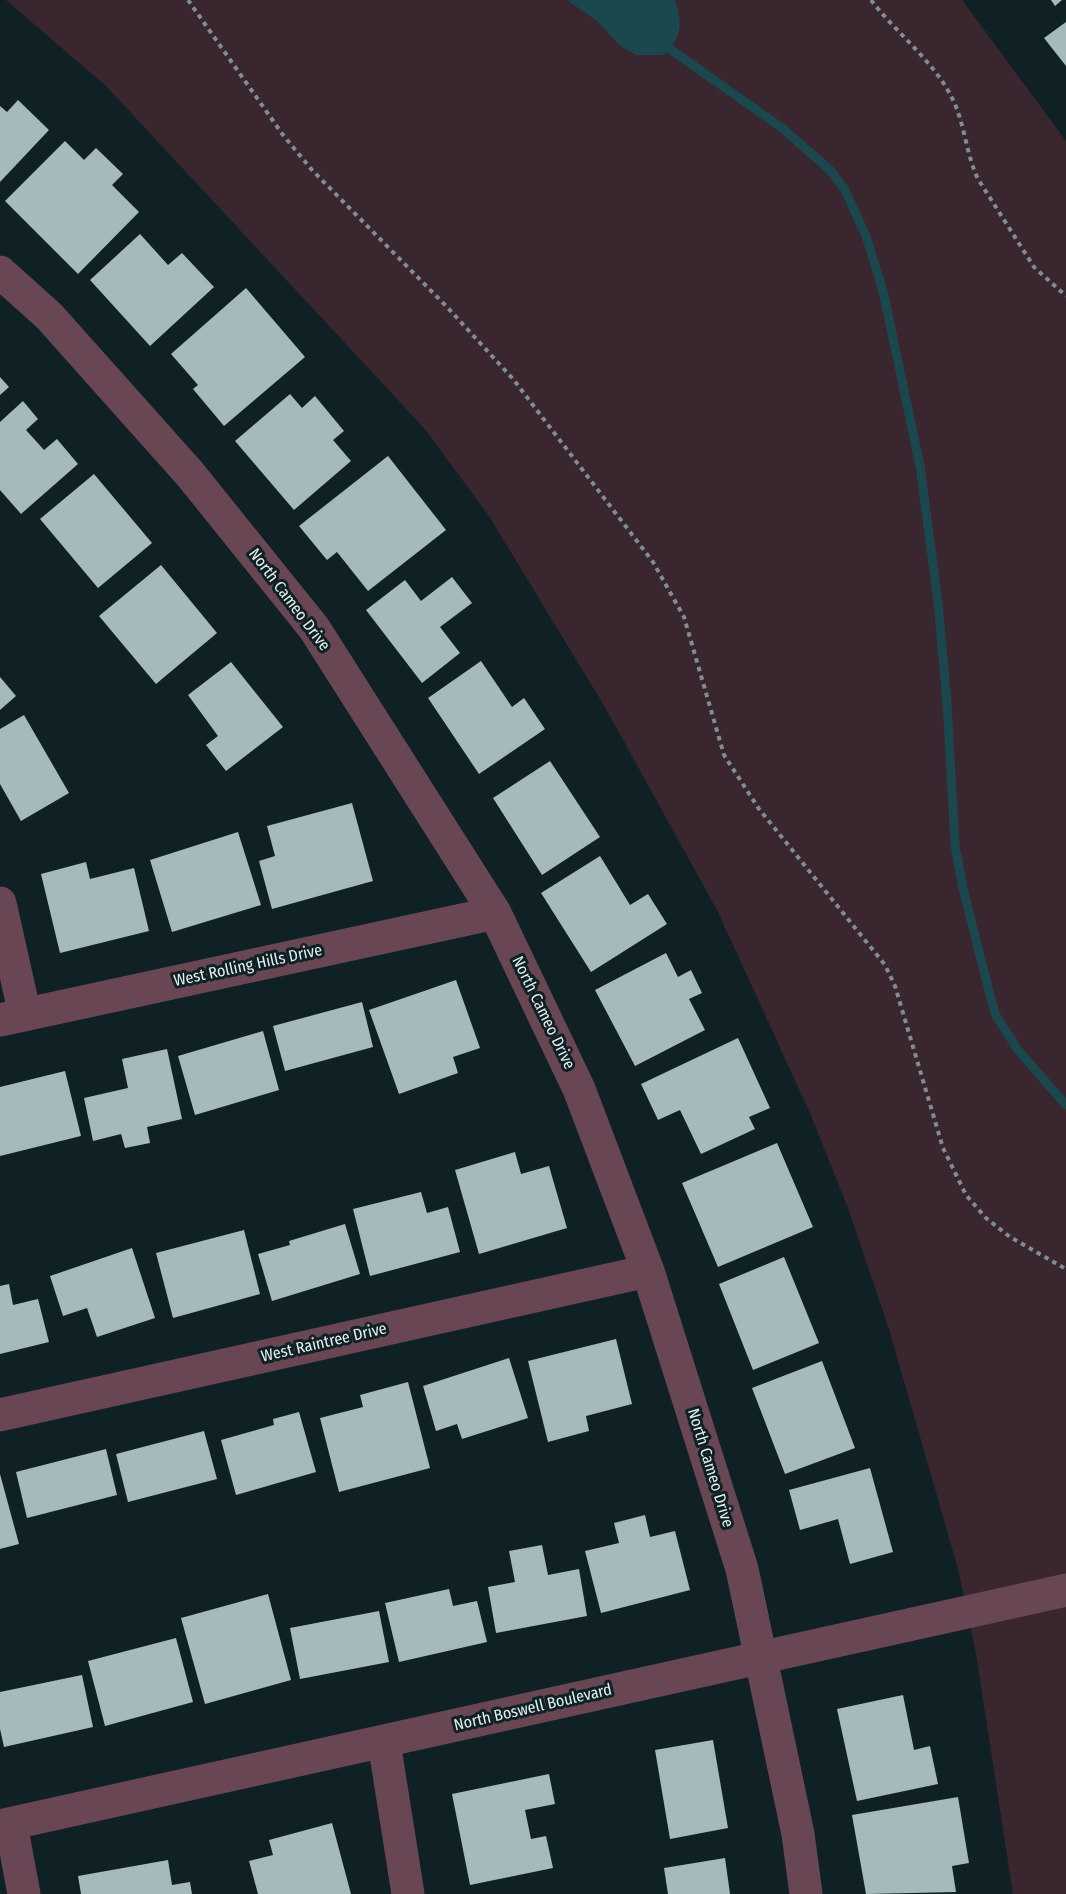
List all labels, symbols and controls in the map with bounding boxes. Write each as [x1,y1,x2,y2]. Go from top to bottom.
street label: North Cameo Drive [244,545,334,655]
street label: West Rolling Hills Drive [172,941,324,991]
street label: North Cameo Drive [507,953,579,1073]
street label: West Raintree Drive [259,1319,389,1367]
street label: North Cameo Drive [683,1406,737,1530]
street label: North Boswell Boulevard [452,1680,614,1736]

